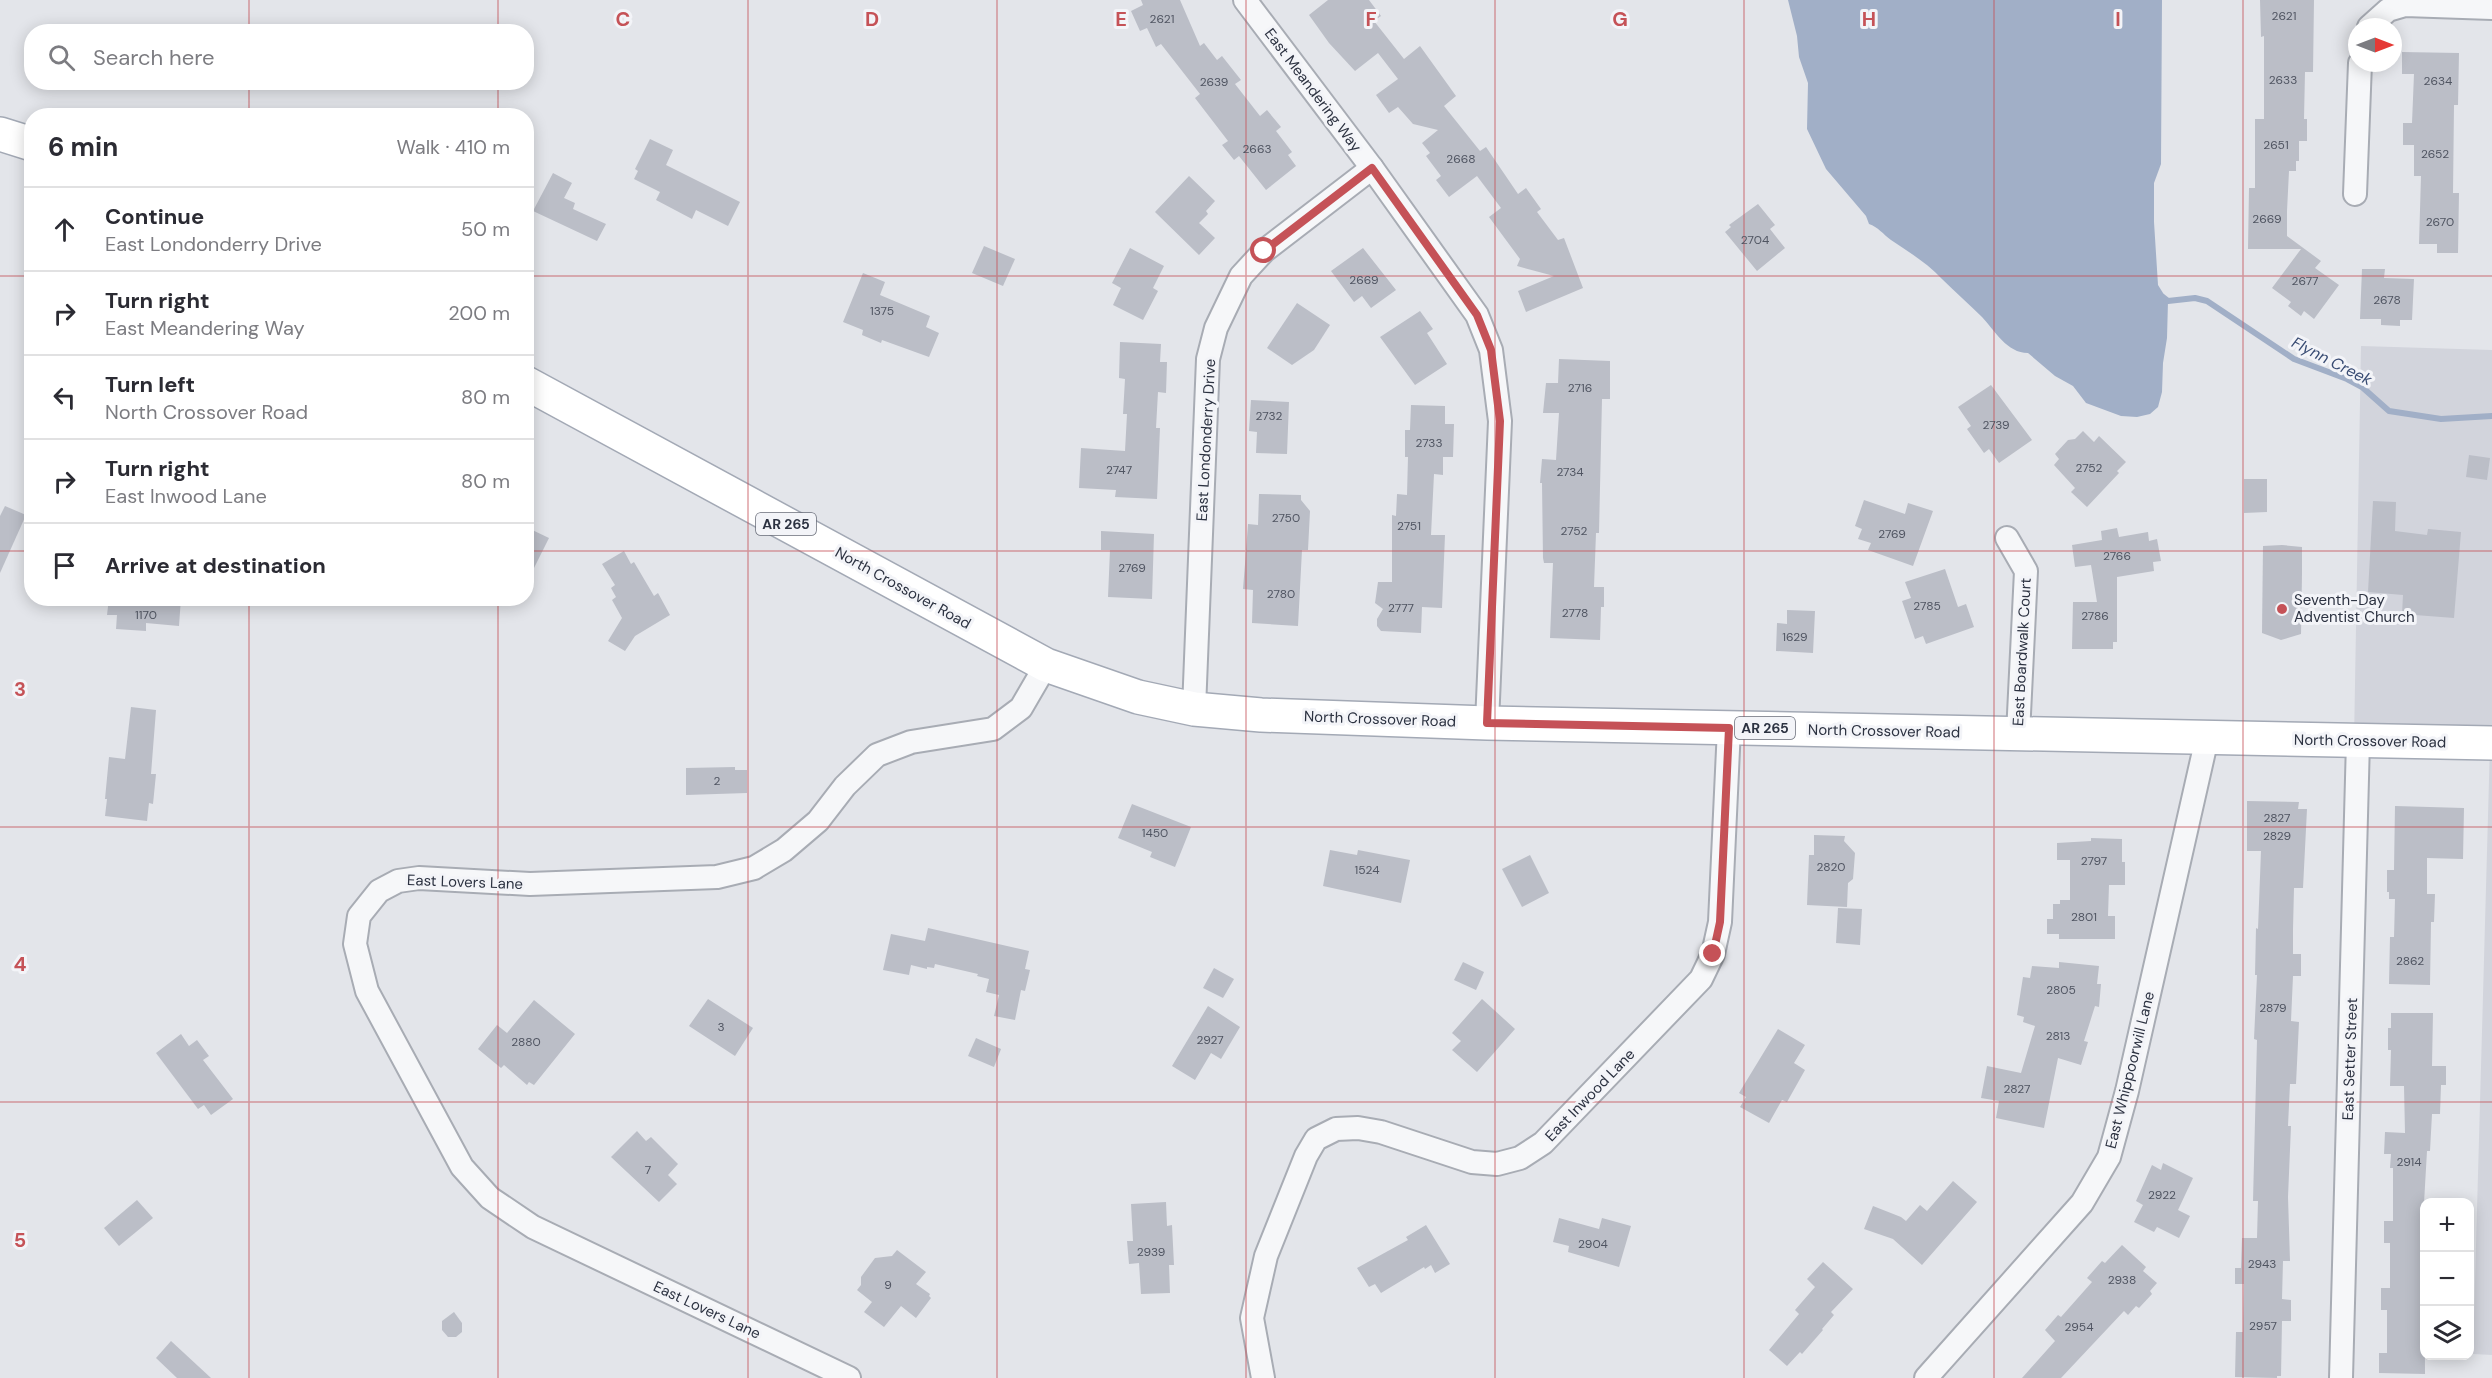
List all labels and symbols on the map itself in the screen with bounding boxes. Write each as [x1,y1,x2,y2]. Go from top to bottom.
text: C [616,6,630,32]
text: D [865,6,879,32]
text: E [1115,6,1127,32]
text: F [1365,6,1377,32]
text: G [1612,6,1628,32]
text: H [1862,6,1876,32]
text: I [2115,6,2121,32]
house number: 2621 [2272,8,2296,24]
house number: 2621 [1150,11,1174,27]
north arrow [2348,18,2402,72]
street label: East Meandering Way [1260,24,1366,156]
house number: 2633 [2269,72,2297,88]
house number: 2634 [2424,73,2452,89]
house number: 2639 [1200,74,1228,90]
house number: 2651 [2263,137,2289,153]
house number: 2663 [1242,141,1272,157]
house number: 2652 [2421,146,2449,162]
house number: 2668 [1446,151,1476,167]
house number: 2669 [2252,211,2282,227]
house number: 2670 [2426,214,2454,230]
house number: 2704 [1741,232,1769,248]
route start [1250,237,1276,263]
house number: 2669 [1349,272,1379,288]
house number: 2677 [2292,273,2318,289]
house number: 2678 [2373,292,2401,308]
house number: 1375 [870,303,894,319]
water label: Flynn Creek [2288,332,2376,391]
street label: East Londonderry Drive [1192,358,1220,522]
house number: 2716 [1568,380,1592,396]
house number: 2732 [1256,408,1282,424]
house number: 2739 [1982,417,2010,433]
house number: 2733 [1416,435,1443,451]
house number: 2752 [2076,460,2102,476]
house number: 2747 [1106,462,1132,478]
house number: 2734 [1556,464,1584,480]
house number: 2750 [1272,510,1300,526]
road number: AR 265 [756,513,816,535]
house number: 2751 [1397,518,1421,534]
house number: 2752 [1561,523,1587,539]
house number: 2769 [1878,526,1906,542]
street label: North Crossover Road [832,542,974,634]
house number: 2766 [2103,548,2131,564]
house number: 2769 [1118,560,1146,576]
street label: East Boardwalk Court [2008,577,2036,727]
house number: 2780 [1267,586,1295,602]
place label: Seventh-Day Adventist Church [2294,590,2415,627]
house number: 2785 [1913,598,1941,614]
house number: 2777 [1388,600,1414,616]
marker: Seventh-Day Adventist Church [2275,602,2289,616]
house number: 2778 [1562,605,1588,621]
house number: 1170 [135,607,157,623]
house number: 2786 [2081,608,2109,624]
house number: 1629 [1782,629,1808,645]
text: 3 [14,676,26,702]
street label: North Crossover Road [1304,706,1456,732]
road number: AR 265 [1735,717,1795,739]
street label: North Crossover Road [1808,720,1960,742]
street label: North Crossover Road [2294,730,2446,752]
house number: 2 [714,773,721,789]
house number: 2827 [2264,810,2290,826]
house number: 1450 [1142,825,1168,841]
house number: 2829 [2263,828,2291,844]
house number: 2797 [2081,853,2107,869]
house number: 2820 [1817,859,1845,875]
house number: 1524 [1355,862,1379,878]
street label: East Lovers Lane [407,870,523,894]
house number: 2801 [2071,909,2097,925]
route end [1699,940,1725,966]
text: 4 [14,951,27,977]
house number: 2862 [2396,953,2424,969]
house number: 2805 [2046,982,2076,998]
street label: East Whippoorwill Lane [2101,989,2159,1151]
street label: East Setter Street [2338,997,2362,1121]
house number: 2879 [2259,1000,2287,1016]
house number: 3 [717,1019,725,1035]
house number: 2813 [2046,1028,2070,1044]
house number: 2927 [1196,1032,1224,1048]
house number: 2880 [511,1034,541,1050]
street label: East Inwood Lane [1541,1044,1639,1146]
house number: 2827 [2004,1081,2030,1097]
house number: 2914 [2396,1154,2422,1170]
house number: 7 [645,1162,651,1178]
house number: 2922 [2148,1187,2176,1203]
text: 5 [14,1227,26,1253]
house number: 2904 [1578,1236,1608,1252]
house number: 2939 [1137,1244,1165,1260]
house number: 2943 [2248,1256,2276,1272]
house number: 2938 [2108,1272,2136,1288]
street label: East Lovers Lane [650,1276,764,1344]
house number: 9 [884,1277,892,1293]
house number: 2957 [2249,1318,2277,1334]
house number: 2954 [2065,1319,2093,1335]

